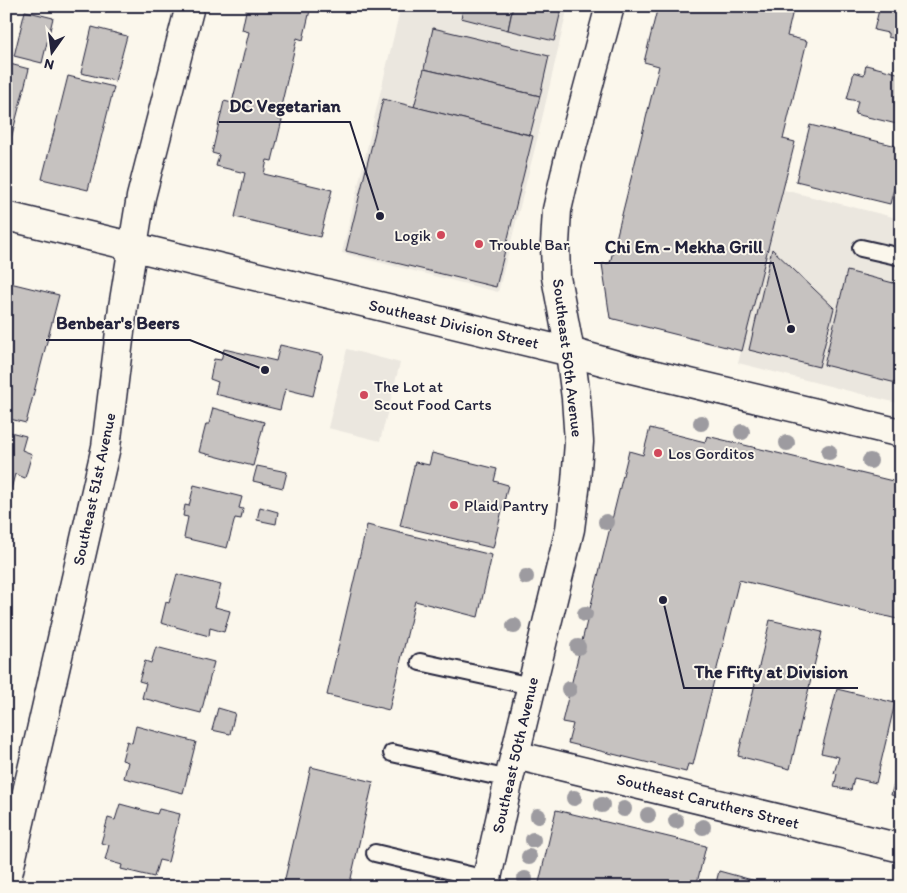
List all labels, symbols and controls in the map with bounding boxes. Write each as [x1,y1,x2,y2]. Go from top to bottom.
north arrow [28,28,78,78]
text: N [42,55,56,74]
callout: DC Vegetarian [219,89,350,122]
text: DC Vegetarian [229,95,342,117]
place label: Logik [394,226,431,245]
marker: Logik [435,229,447,241]
callout: Chi Em - Mekha Grill [594,230,773,263]
place label: Trouble Bar [489,235,570,254]
text: Chi Em - Mekha Grill [605,236,764,258]
marker: Trouble Bar [473,238,485,250]
street label: Southeast 50th Avenue [549,278,587,439]
street label: Southeast Division Street [367,295,541,353]
callout: Benbear's Beers [46,307,190,340]
text: Benbear's Beers [56,312,180,334]
place label: The Lot at Scout Food Carts [374,377,492,414]
marker: The Lot at Scout Food Carts [358,389,370,401]
street label: Southeast 51st Avenue [69,411,120,567]
place label: Los Gorditos [668,444,754,463]
marker: Los Gorditos [652,447,664,459]
place label: Plaid Pantry [464,496,549,515]
marker: Plaid Pantry [448,499,460,511]
callout: The Fifty at Division [684,655,858,688]
text: The Fifty at Division [693,661,849,683]
street label: Southeast 50th Avenue [488,675,542,835]
street label: Southeast Caruthers Street [615,769,801,833]

